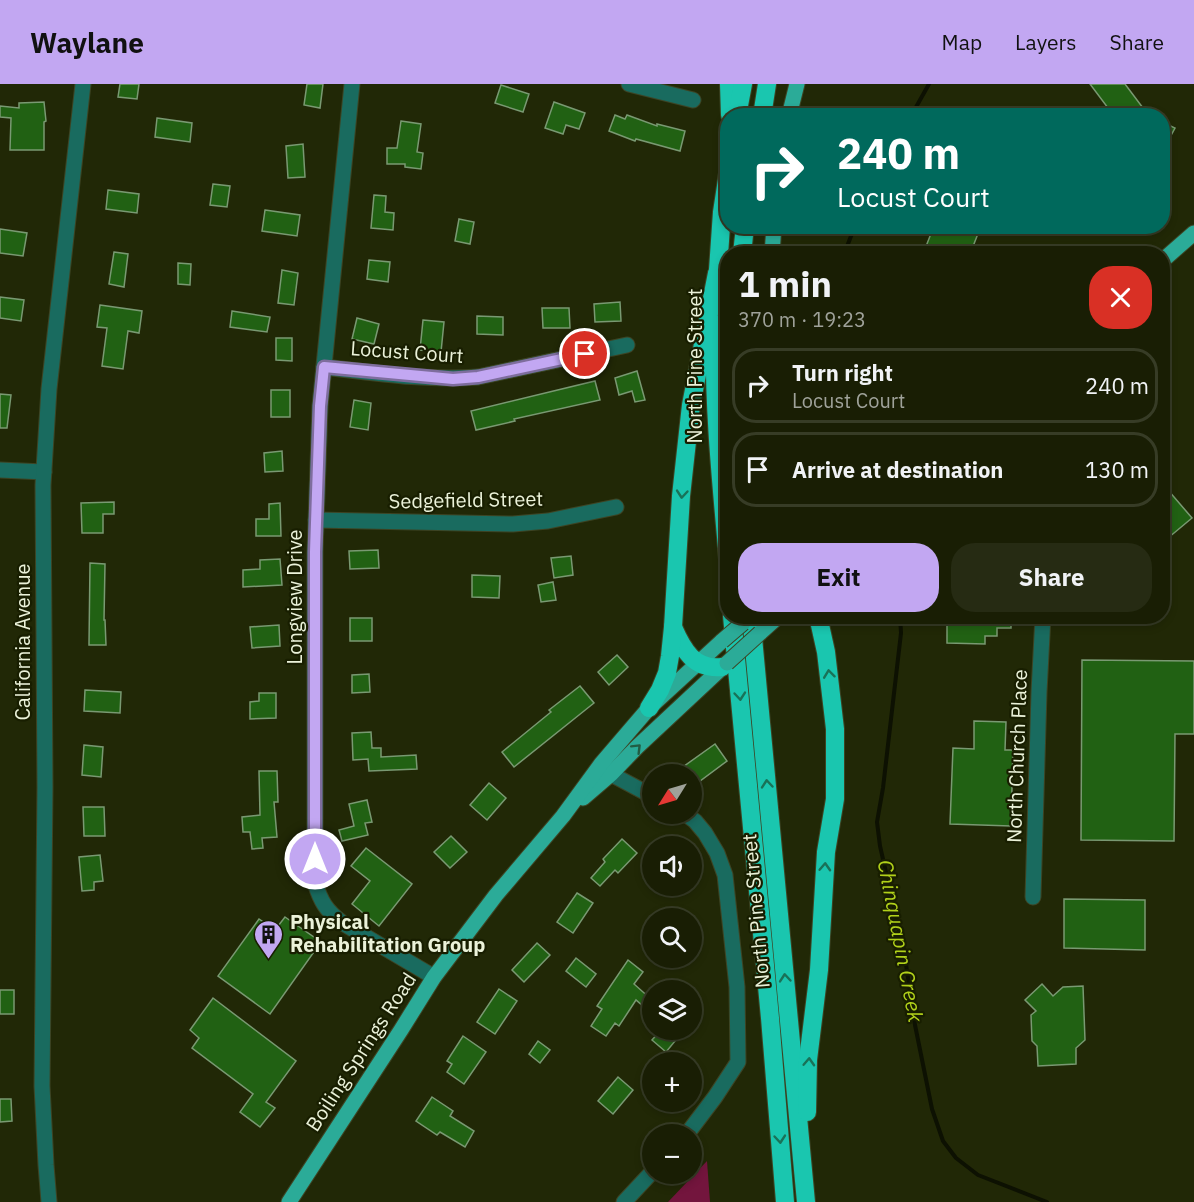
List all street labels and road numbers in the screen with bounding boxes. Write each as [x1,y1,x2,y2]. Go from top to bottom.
street label: North Pine Street [681,289,708,443]
street label: Locust Court [350,334,464,369]
street label: Sedgefield Street [388,485,543,514]
street label: Longview Drive [281,529,308,665]
street label: California Avenue [9,563,36,721]
street label: North Church Place [1000,669,1033,843]
street label: North Pine Street [735,833,776,989]
street label: Boiling Springs Road [299,967,422,1136]

